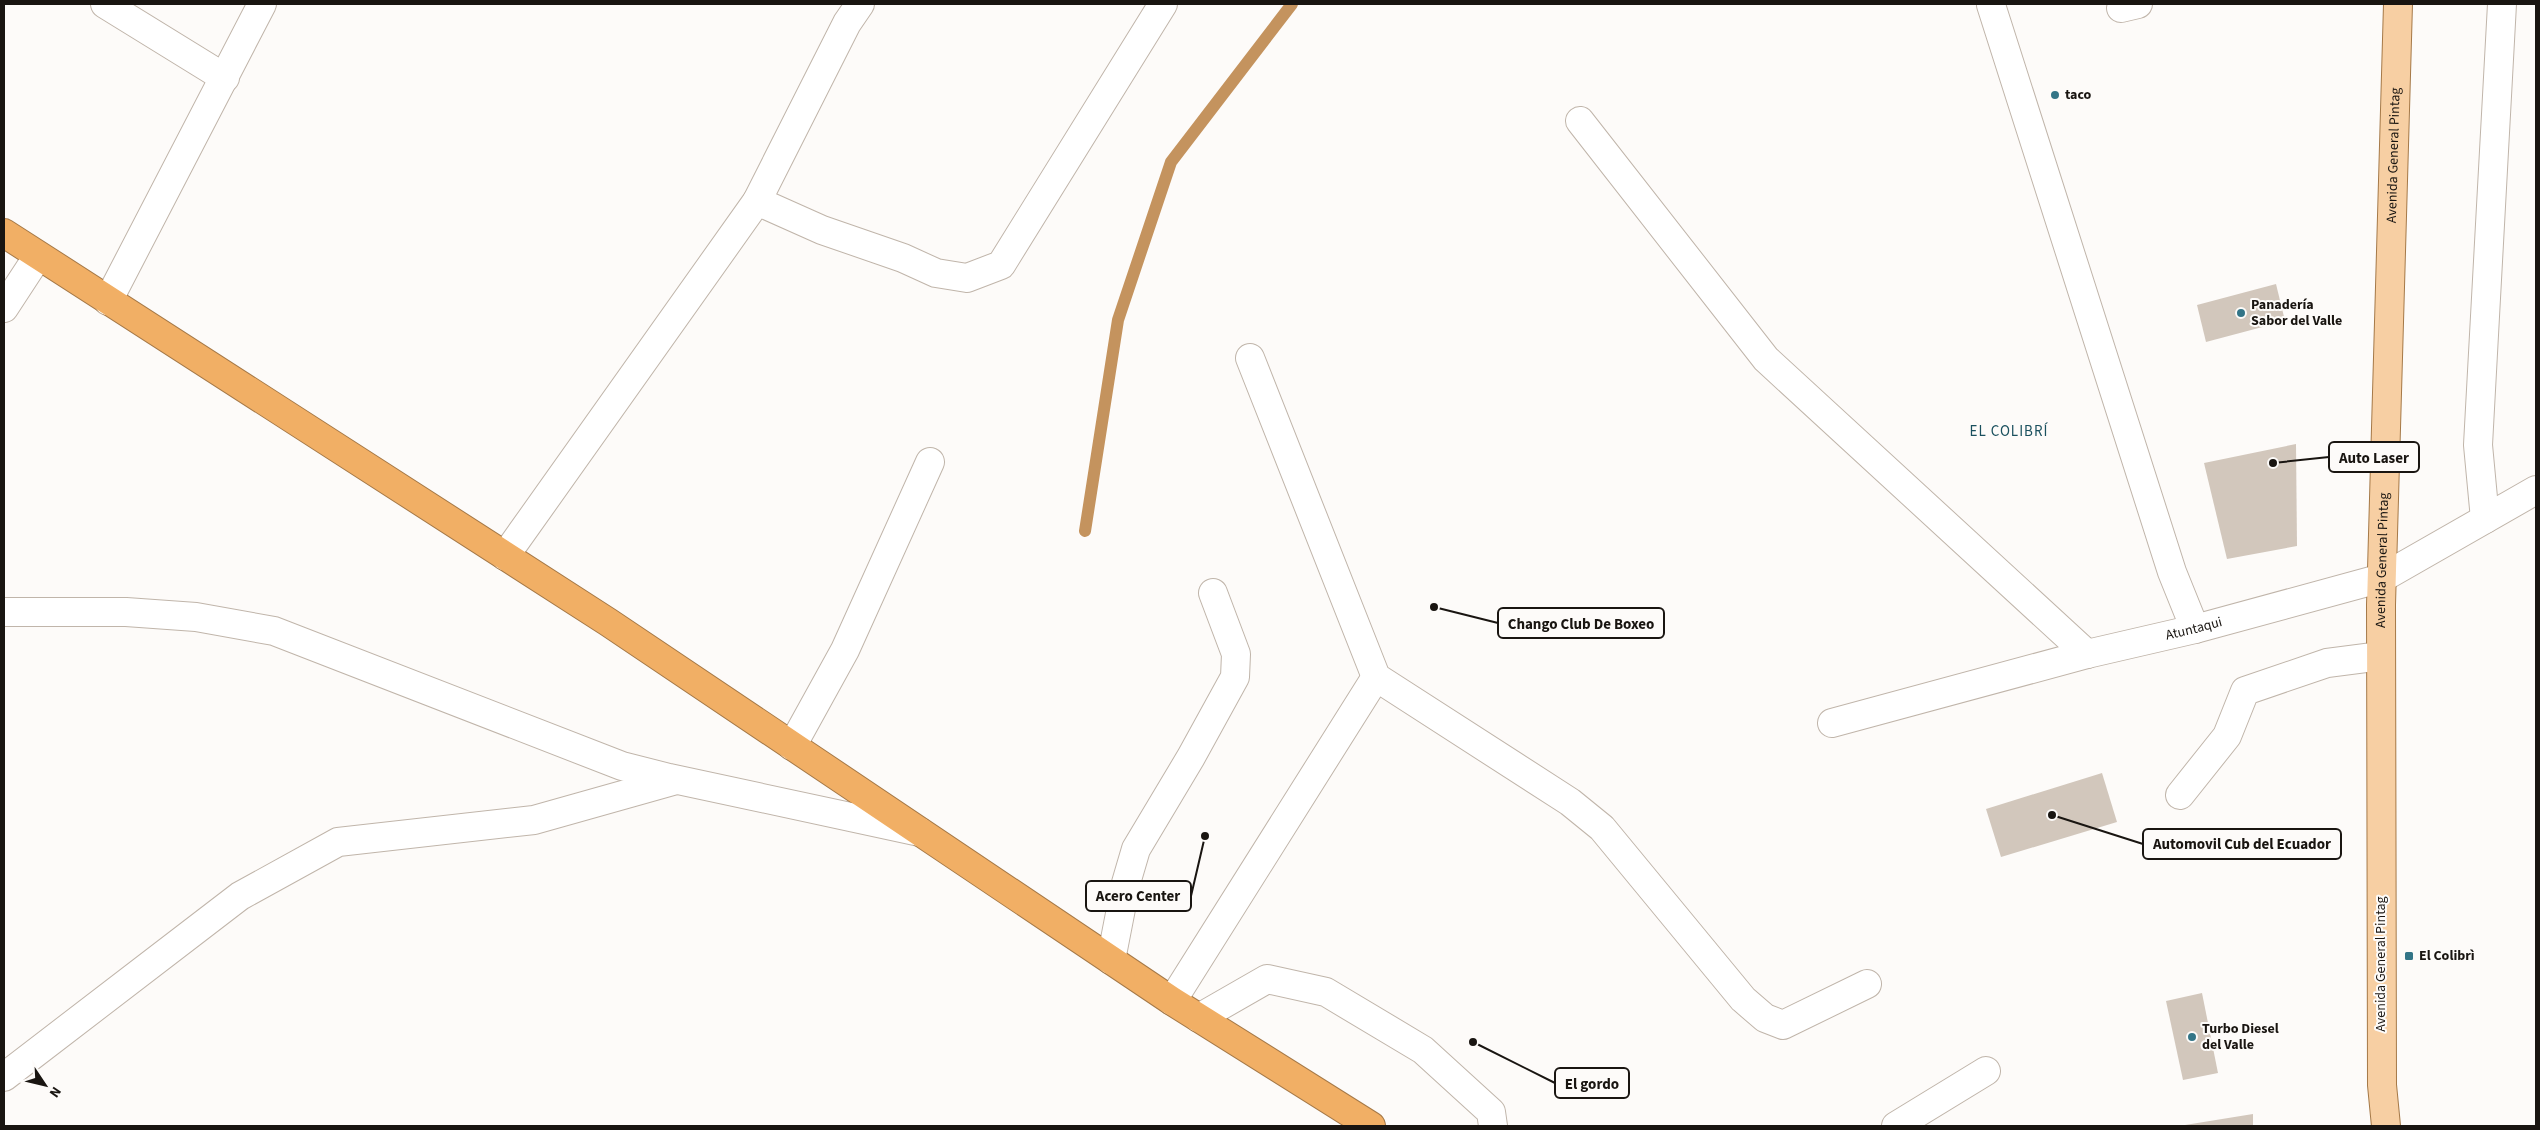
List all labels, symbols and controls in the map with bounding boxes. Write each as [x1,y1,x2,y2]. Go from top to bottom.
place label: taco [2065,85,2092,105]
street label: Avenida General Pintag [2382,87,2406,223]
marker: taco [2049,89,2061,101]
place label: Panadería Sabor del Valle [2251,295,2342,331]
marker: Panadería Sabor del Valle [2235,307,2247,319]
district label: EL COLIBRÍ [1970,421,2048,442]
callout: Auto Laser [2329,442,2419,472]
text: Auto Laser [2338,448,2409,469]
street label: Avenida General Pintag [2371,492,2394,628]
callout: Chango Club De Boxeo [1498,608,1664,638]
street label: Atuntaqui [2164,612,2225,645]
text: Chango Club De Boxeo [1508,614,1654,635]
callout: Automovil Cub del Ecuador [2143,829,2341,859]
text: Automovil Cub del Ecuador [2152,834,2331,855]
callout: Acero Center [1086,881,1191,911]
text: Acero Center [1095,886,1180,907]
street label: Avenida General Pintag [2371,896,2391,1032]
place label: El Colibrì [2419,946,2475,966]
marker: El Colibrì [2403,950,2415,962]
place label: Turbo Diesel del Valle [2202,1019,2279,1055]
marker: Turbo Diesel del Valle [2186,1031,2198,1043]
north arrow [20,1060,70,1110]
callout: El gordo [1555,1068,1629,1098]
text: El gordo [1565,1074,1619,1095]
text: N [44,1082,66,1101]

